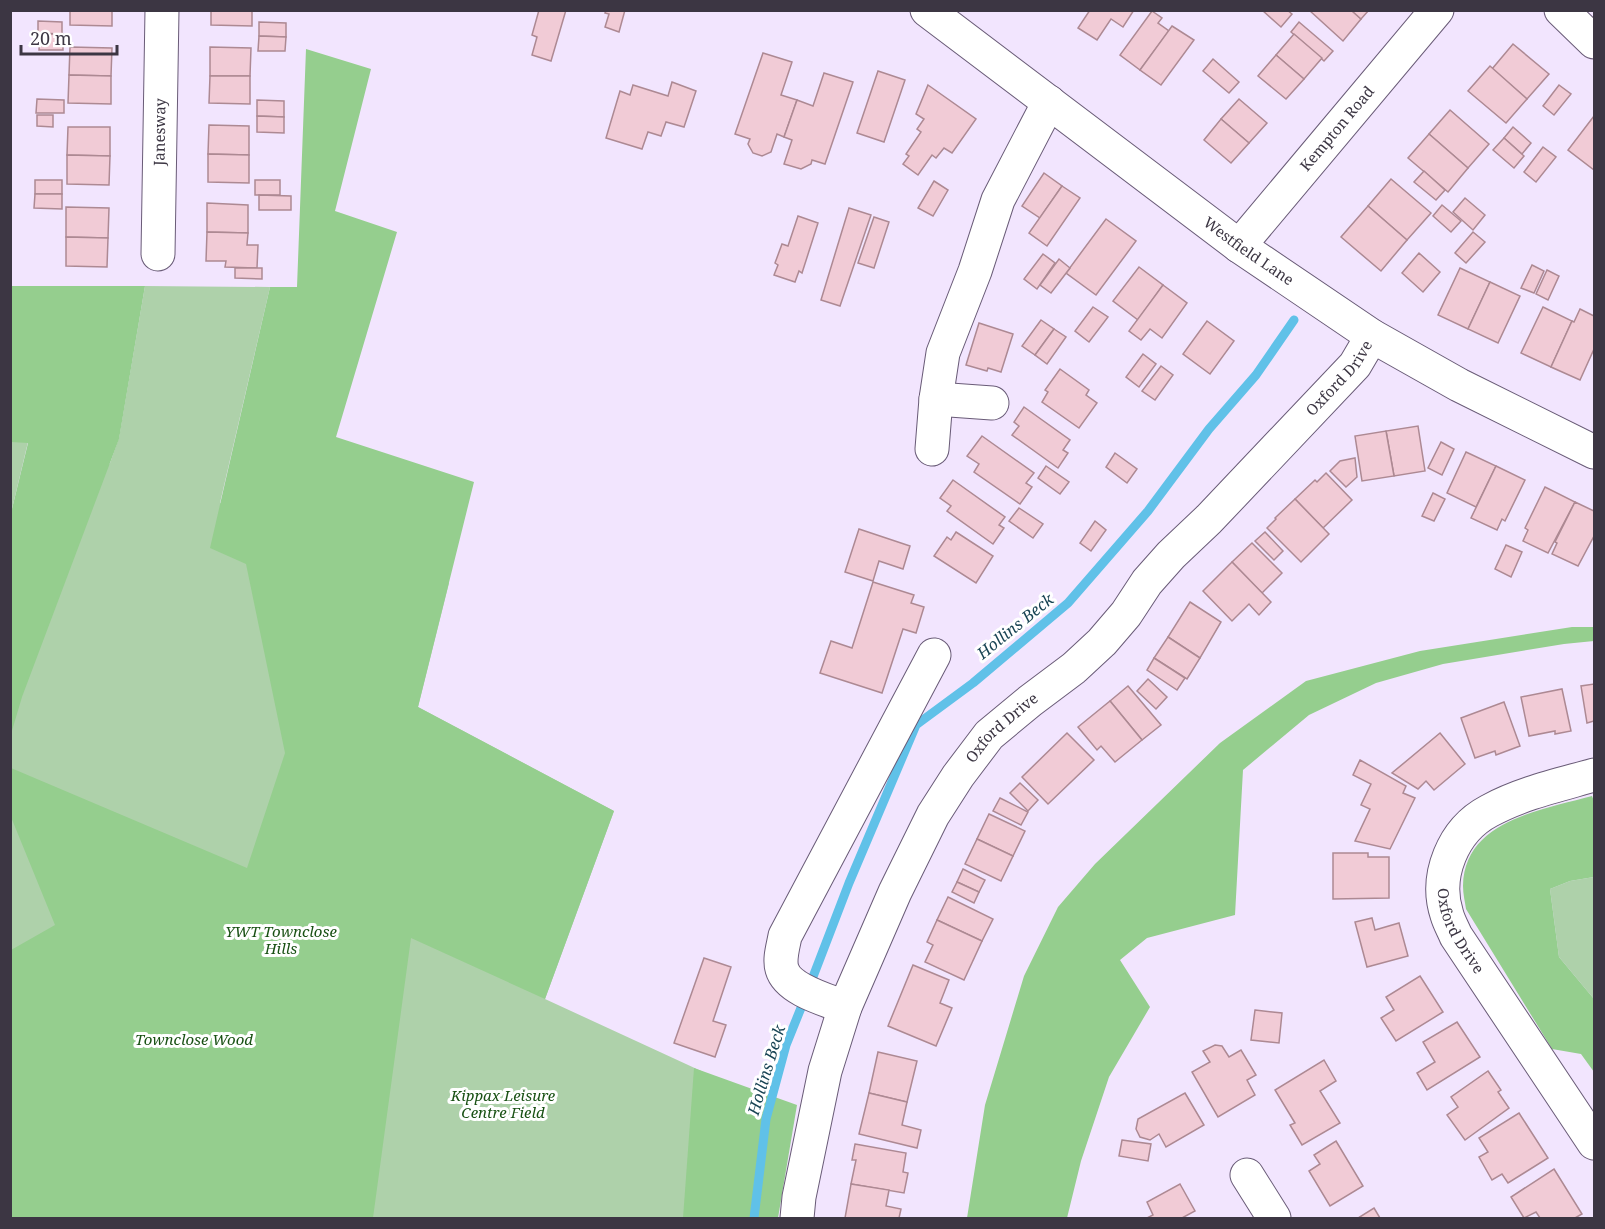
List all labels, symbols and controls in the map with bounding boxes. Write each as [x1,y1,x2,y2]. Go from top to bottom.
scale bar [21,18,117,56]
text: 20 m [30,26,72,50]
street label: Kempton Road [1295,81,1378,175]
street label: Janesway [148,97,170,167]
street label: Westfield Lane [1200,212,1298,289]
street label: Oxford Drive [1301,336,1376,420]
water label: Hollins Beck [971,588,1059,664]
street label: Oxford Drive [961,688,1042,766]
street label: Oxford Drive [1434,887,1489,977]
park label: YWT Townclose Hills [225,921,337,958]
water label: Hollins Beck [742,1022,790,1119]
park label: Townclose Wood [135,1029,253,1049]
park label: Kippax Leisure Centre Field [450,1085,556,1122]

